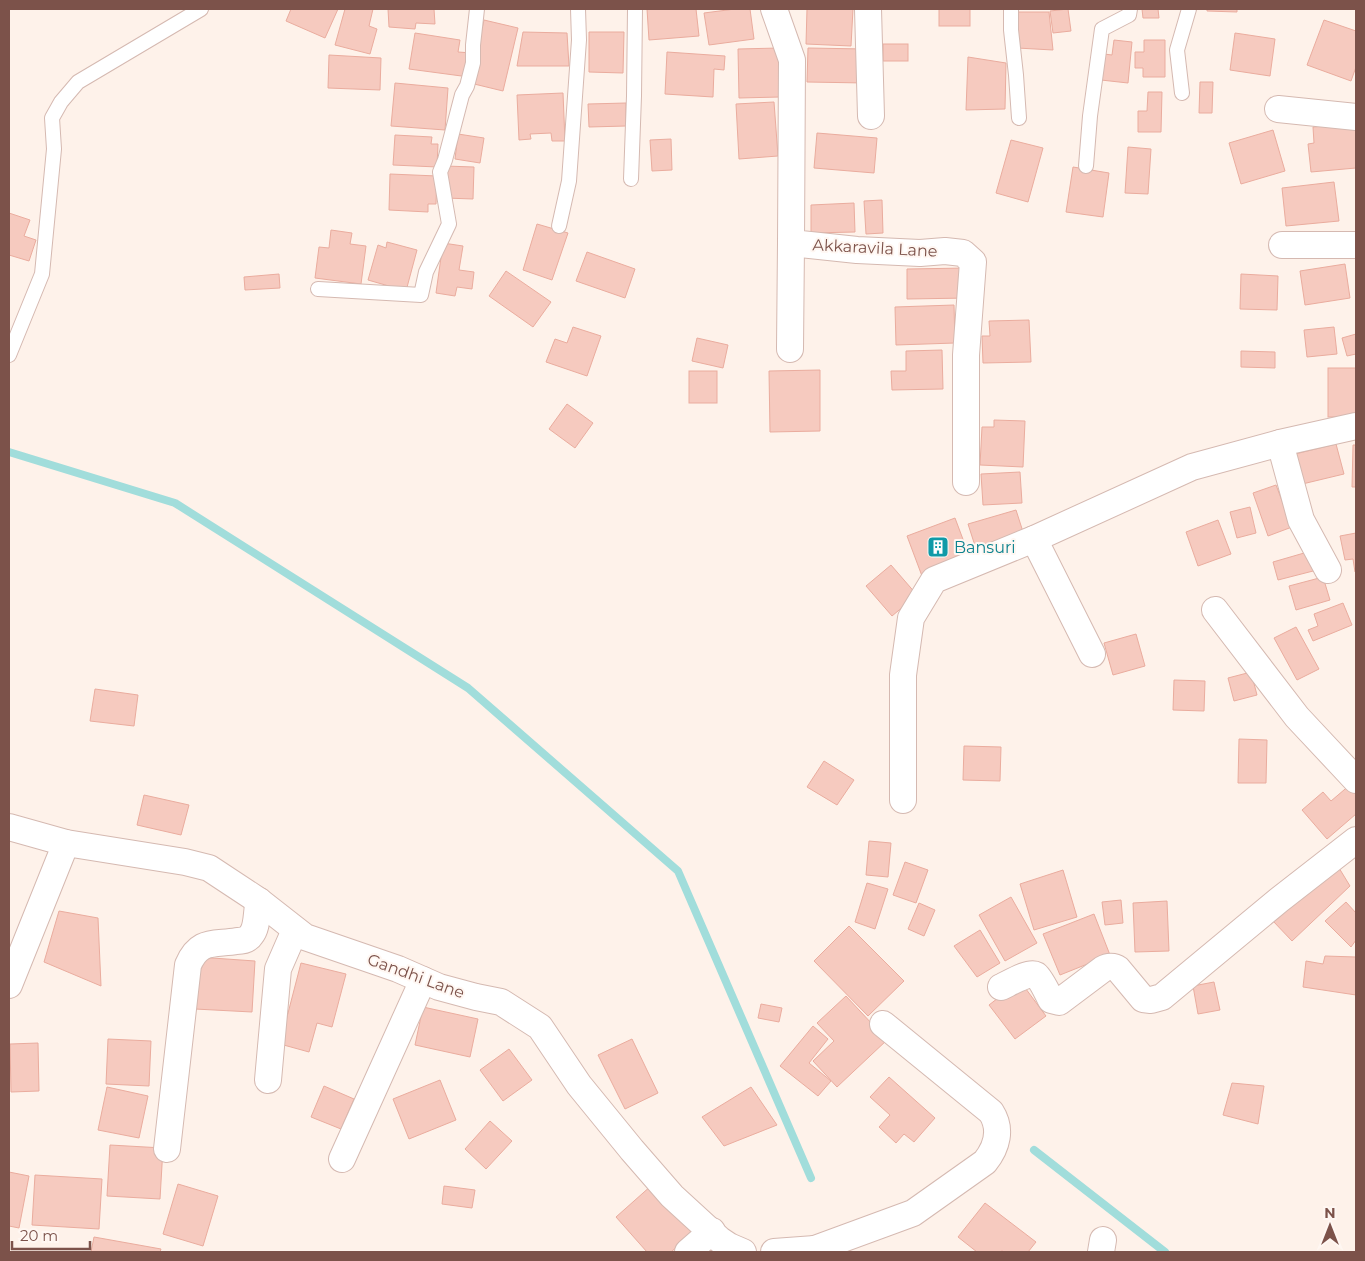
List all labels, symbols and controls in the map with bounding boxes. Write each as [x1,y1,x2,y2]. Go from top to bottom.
street label: Akkaravila Lane [812,235,938,261]
building icon: Bansuri [926,535,950,559]
place label: Bansuri [954,538,1015,557]
street label: Gandhi Lane [365,950,467,1002]
north arrow [1305,1201,1355,1251]
text: N [1324,1204,1336,1222]
scale bar [12,1218,90,1250]
text: 20 m [20,1226,58,1245]

